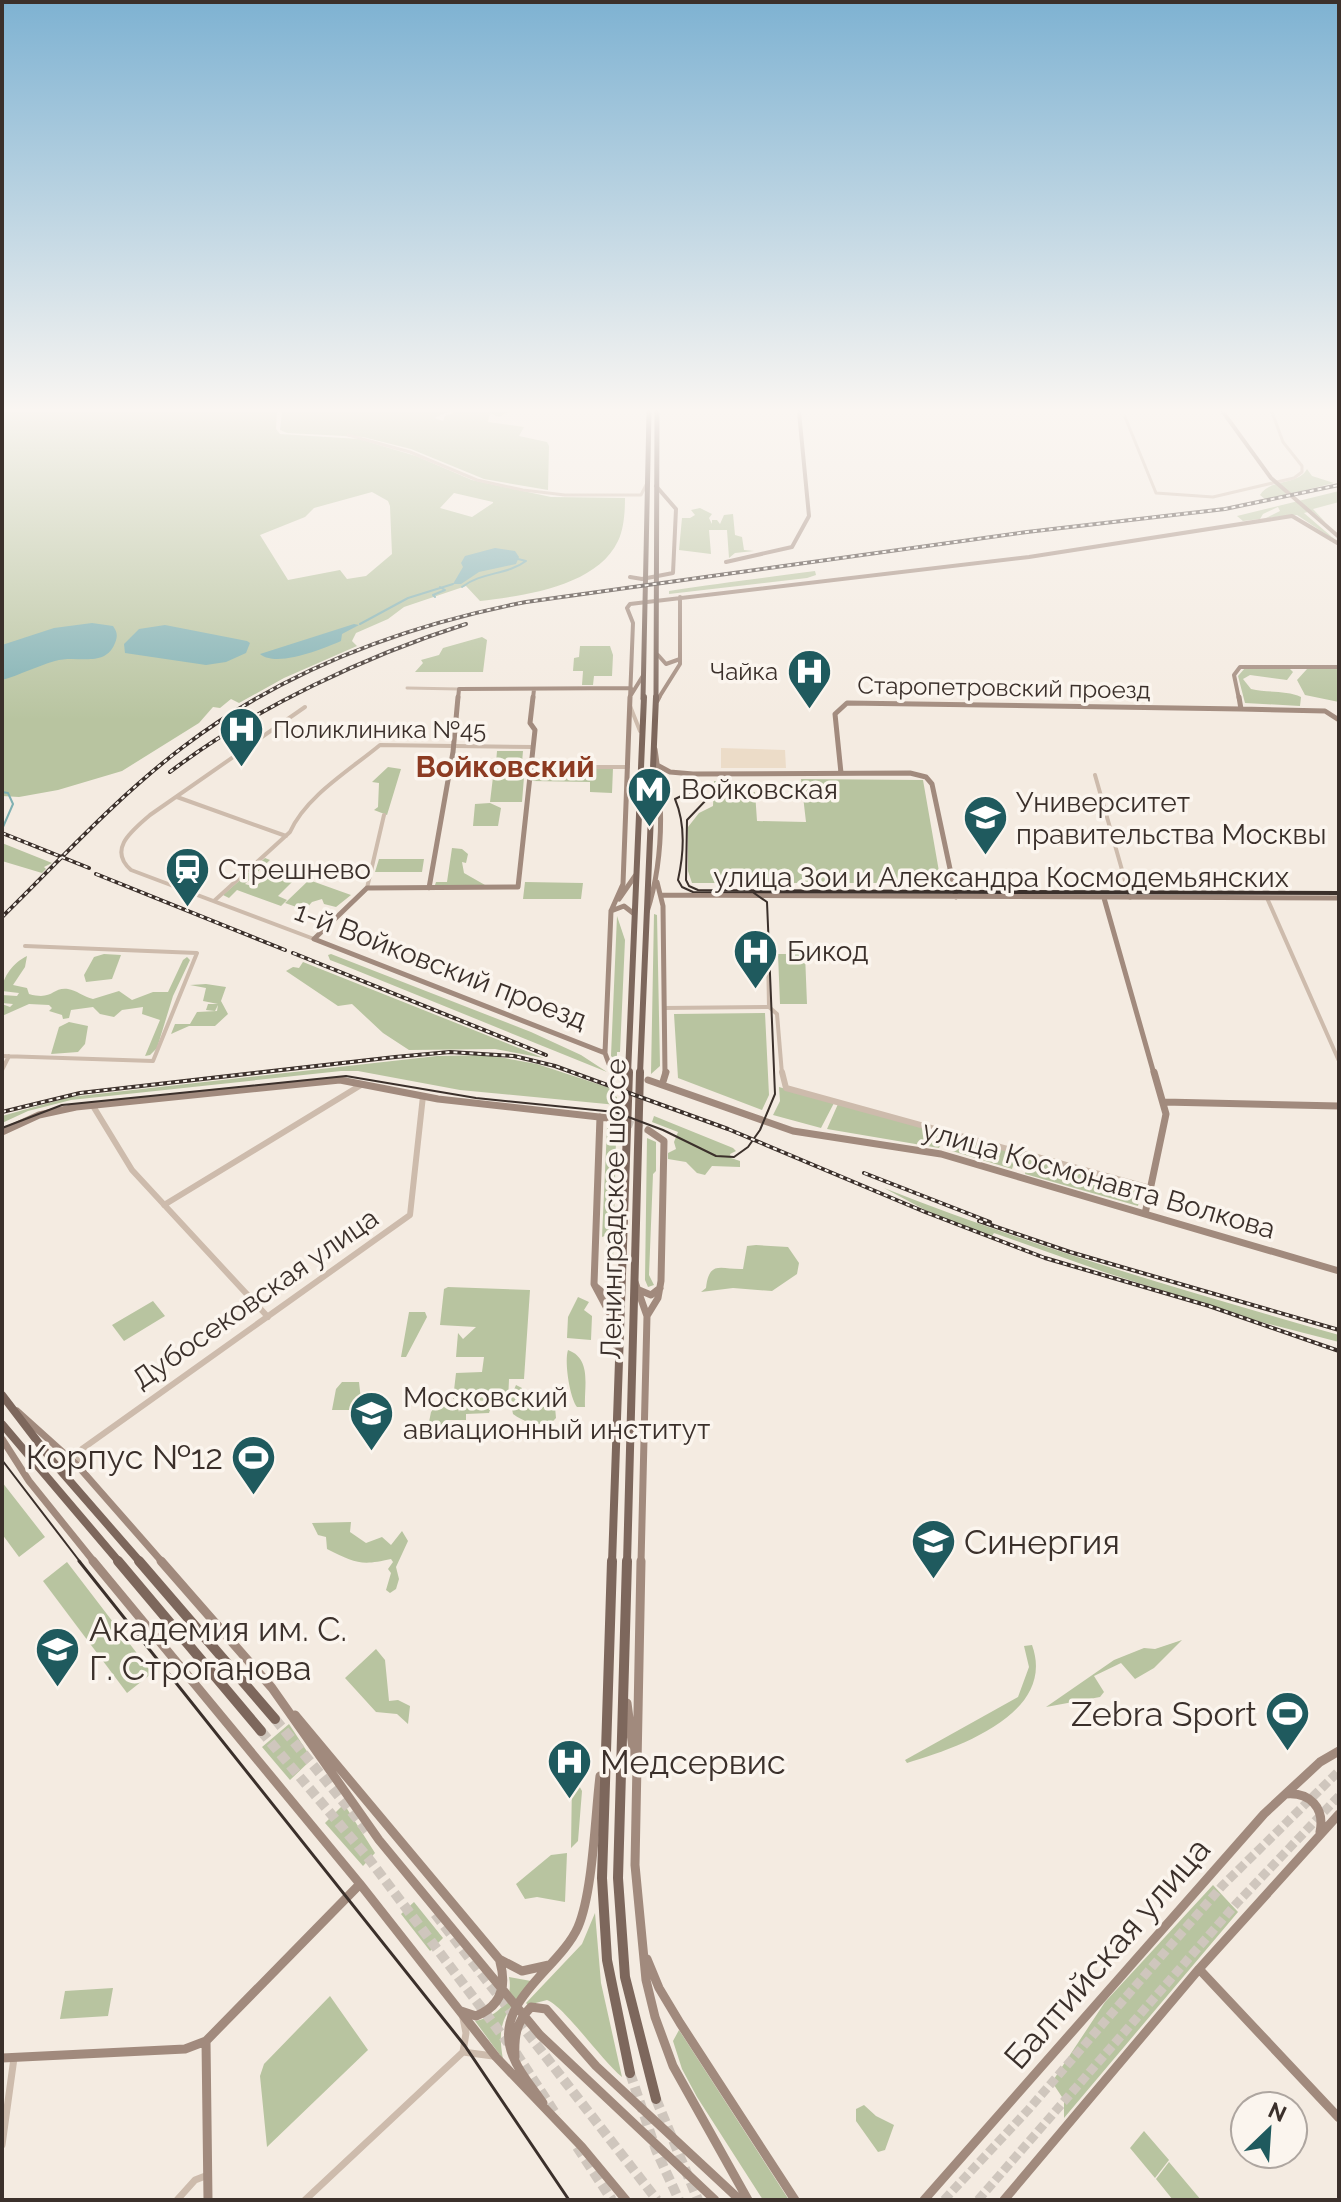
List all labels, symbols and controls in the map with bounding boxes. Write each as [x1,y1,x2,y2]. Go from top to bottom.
hospital icon: Чайка [785,648,833,711]
place label: Чайка [710,657,778,686]
street label: Старопетровский проезд [857,670,1151,705]
hospital icon: Поликлиника №45 [218,706,266,769]
place label: Поликлиника №45 [273,715,486,744]
district label: Войковский [415,749,595,784]
metro station icon: Войковская [626,765,674,828]
place label: Войковская [681,773,838,806]
place label: Университет правительства Москвы [1016,786,1326,851]
school or university icon: Университет правительства Москвы [961,794,1009,857]
station icon: Стрешнево [163,845,211,908]
place label: Стрешнево [218,853,371,886]
street label: улица Зои и Александра Космодемьянских [713,861,1289,894]
street label: 1-й Войковский проезд [290,894,592,1036]
hospital icon: Бикод [732,927,780,990]
place label: Бикод [787,935,869,968]
street label: Ленинградское шоссе [594,1058,633,1360]
street label: улица Космонавта Волкова [919,1113,1279,1246]
street label: Дубосековская улица [126,1201,384,1396]
place label: Московский авиационный институт [403,1381,710,1446]
school or university icon: Московский авиационный институт [348,1389,396,1452]
sports icon: Корпус №12 [230,1433,278,1496]
place label: Корпус №12 [26,1437,223,1477]
school or university icon: Синергия [909,1518,957,1581]
place label: Синергия [964,1522,1120,1562]
place label: Академия им. С. Г. Строганова [89,1609,347,1688]
school or university icon: Академия им. С. Г. Строганова [34,1625,82,1688]
sports icon: Zebra Sport [1264,1690,1312,1753]
place label: Zebra Sport [1071,1694,1258,1734]
hospital icon: Медсервис [545,1738,593,1801]
place label: Медсервис [600,1742,786,1782]
street label: Балтийская улица [996,1829,1218,2077]
north arrow [1229,2090,1309,2170]
text: N [1264,2097,1291,2127]

